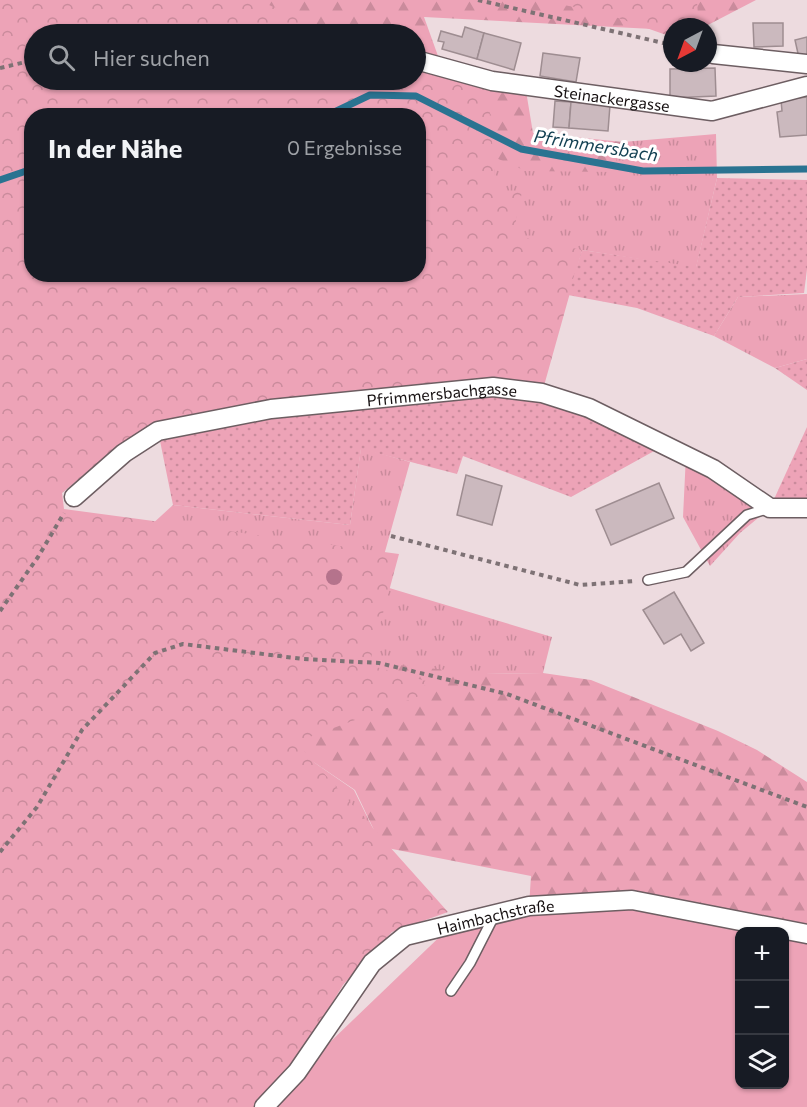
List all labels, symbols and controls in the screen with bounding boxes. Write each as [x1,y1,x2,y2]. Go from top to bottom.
north arrow [663,18,717,72]
search box [24,24,426,90]
icon: search [45,41,78,74]
text: Hier suchen [93,44,210,71]
street label: Steinackergasse [553,80,671,115]
water label: Pfrimmersbach [532,124,660,166]
text: In der Nähe [48,132,183,163]
text: 0 Ergebnisse [287,135,402,159]
street label: Pfrimmersbachgasse [366,377,518,409]
street label: Haimbachstraße [435,895,555,937]
map controls [735,927,789,1089]
button: + [735,927,789,981]
button: − [735,981,789,1035]
button: layers [735,1035,789,1089]

